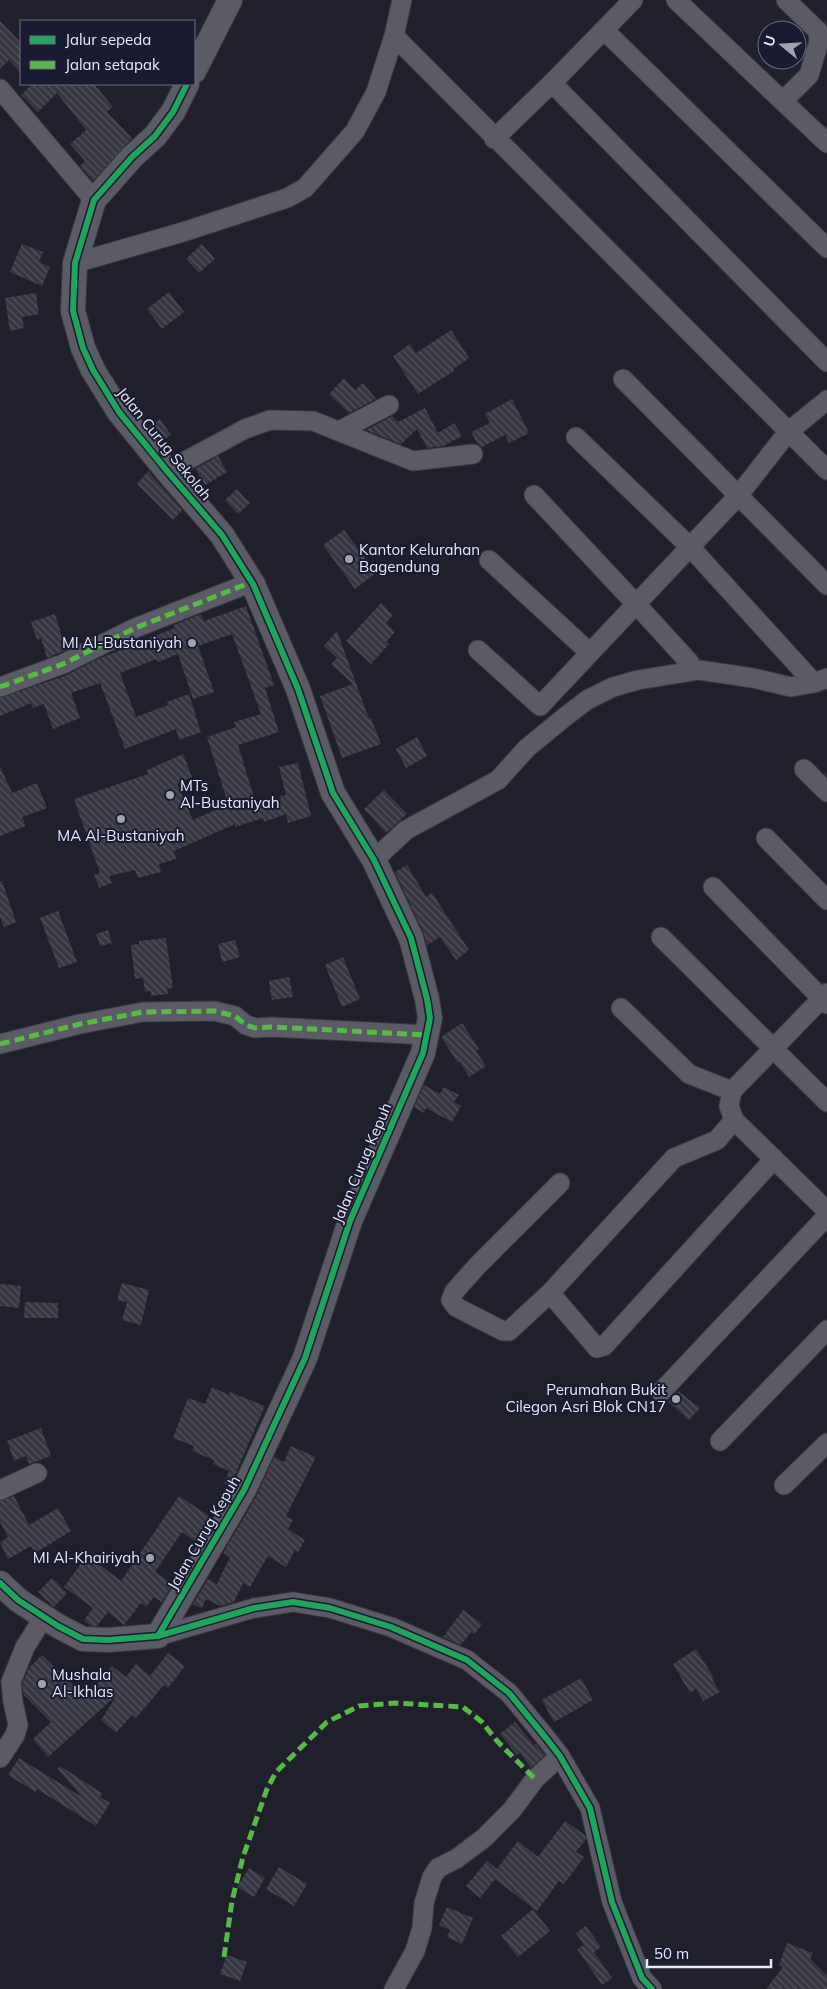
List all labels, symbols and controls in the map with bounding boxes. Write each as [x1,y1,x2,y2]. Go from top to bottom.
legend [20,20,195,85]
north arrow [757,20,807,70]
text: Jalur sepeda [65,30,151,49]
text: U [759,33,780,49]
text: Jalan setapak [65,55,160,74]
street label: Jalan Curug Sekolah [113,383,216,504]
place label: Kantor Kelurahan Bagendung [359,540,480,576]
marker: Kantor Kelurahan Bagendung [343,553,355,565]
place label: MI Al-Bustaniyah [62,633,182,652]
marker: MI Al-Bustaniyah [186,637,198,649]
place label: MTs Al-Bustaniyah [180,776,279,812]
marker: MTs Al-Bustaniyah [164,789,176,801]
marker: MA Al-Bustaniyah [115,813,127,825]
place label: MA Al-Bustaniyah [57,826,185,845]
street label: Jalan Curug Kepuh [328,1100,395,1226]
place label: Perumahan Bukit Cilegon Asri Blok CN17 [505,1380,666,1416]
marker: Perumahan Bukit Cilegon Asri Blok CN17 [670,1393,682,1405]
street label: Jalan Curug Kepuh [163,1472,244,1593]
place label: MI Al-Khairiyah [33,1548,140,1567]
marker: MI Al-Khairiyah [144,1552,156,1564]
place label: Mushala Al-Ikhlas [52,1665,113,1701]
marker: Mushala Al-Ikhlas [36,1678,48,1690]
scale bar [647,1936,771,1968]
text: 50 m [654,1944,689,1963]

